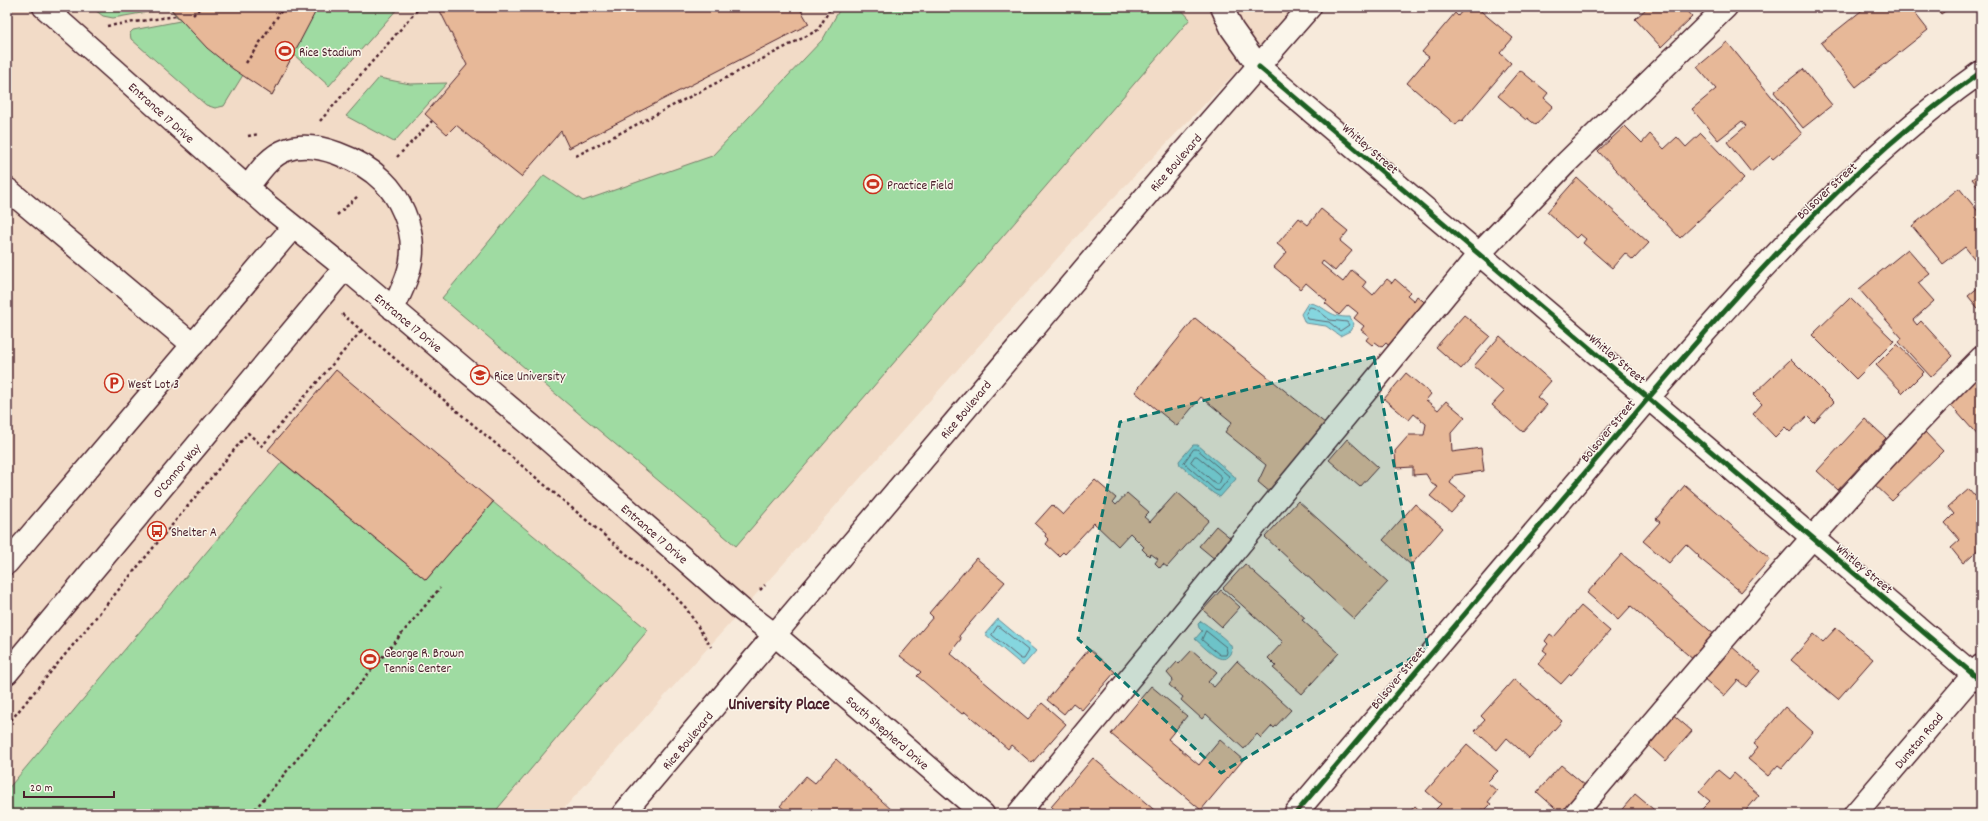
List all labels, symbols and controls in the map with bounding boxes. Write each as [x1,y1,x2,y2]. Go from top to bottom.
sports icon: Rice Stadium [274,40,296,62]
place label: Rice Stadium [299,44,361,63]
street label: Entrance 17 Drive [123,79,198,149]
street label: Whitley Street [1337,120,1402,180]
street label: Rice Boulevard [1146,130,1207,197]
street label: Bolsover Street [1793,159,1862,225]
sports icon: Practice Field [862,173,884,195]
place label: Practice Field [887,177,953,196]
street label: Entrance 17 Drive [369,290,446,358]
street label: Whitley Street [1584,330,1649,390]
school or university icon: Rice University [469,364,491,386]
place label: Rice University [494,368,566,387]
parking icon: West Lot 3 [103,372,125,394]
place label: West Lot 3 [128,376,179,395]
street label: Rice Boulevard [937,377,997,444]
street label: Bolsover Street [1577,396,1641,467]
street label: O'Connor Way [149,439,207,503]
street label: Entrance 17 Drive [616,500,691,570]
bus stop icon: Shelter A [146,520,168,542]
place label: Shelter A [171,524,217,543]
street label: Whitley Street [1831,540,1896,600]
street label: Bolsover Street [1367,643,1431,714]
place label: George R. Brown Tennis Center [384,645,464,679]
sports icon: George R. Brown Tennis Center [359,648,381,670]
street label: South Shepherd Drive [841,692,932,776]
district label: University Place [728,694,830,718]
street label: Rice Boulevard [659,708,719,775]
street label: Dunstan Road [1891,709,1949,774]
scale bar [24,773,114,799]
text: 20 m [30,780,53,797]

